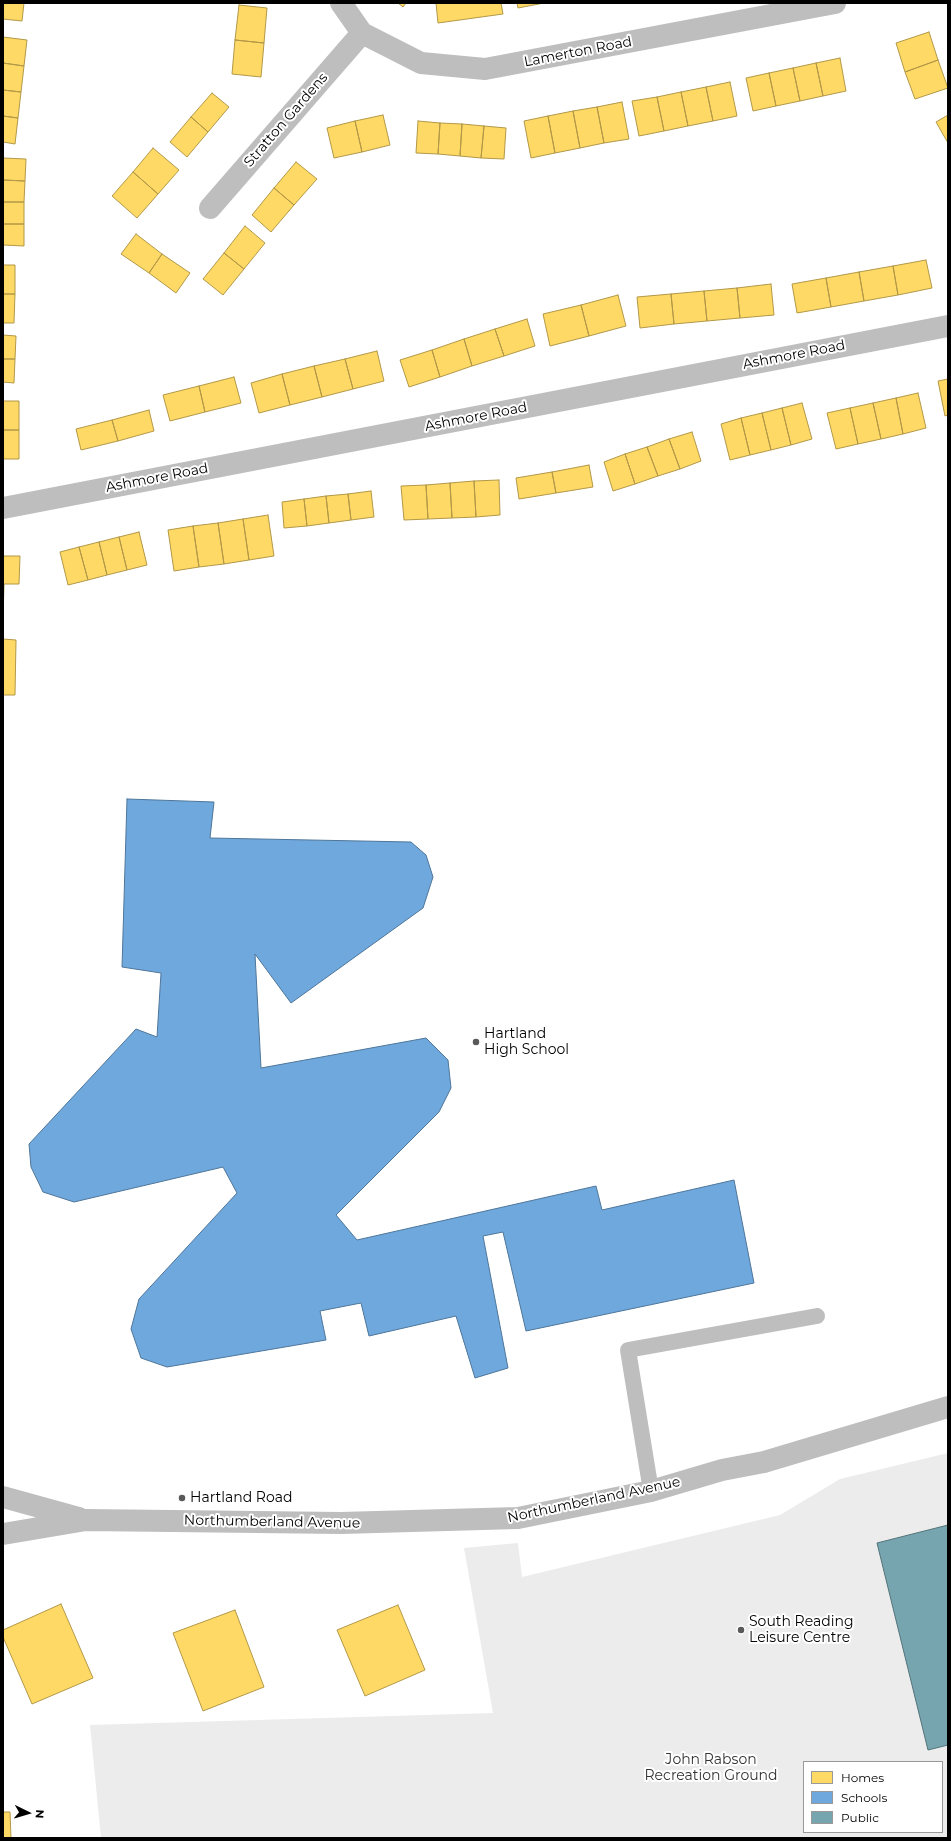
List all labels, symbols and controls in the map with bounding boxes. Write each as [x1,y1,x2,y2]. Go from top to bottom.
street label: Lamerton Road [523,33,633,71]
street label: Stratton Gardens [241,70,331,170]
street label: Ashmore Road [741,337,847,373]
street label: Ashmore Road [423,399,529,435]
street label: Ashmore Road [104,460,210,496]
place label: Hartland High School [484,1026,569,1058]
marker: Hartland High School [471,1037,481,1047]
street label: Northumberland Avenue [506,1473,682,1527]
place label: Hartland Road [190,1490,292,1506]
marker: Hartland Road [177,1493,187,1503]
street label: Northumberland Avenue [184,1512,360,1532]
place label: South Reading Leisure Centre [749,1614,854,1646]
marker: South Reading Leisure Centre [736,1625,746,1635]
park label: John Rabson Recreation Ground [644,1752,778,1784]
legend [803,1761,943,1833]
text: Homes [841,1770,884,1785]
text: Schools [841,1790,887,1805]
north arrow [8,1793,48,1833]
text: N [33,1809,47,1819]
text: Public [841,1810,879,1825]

